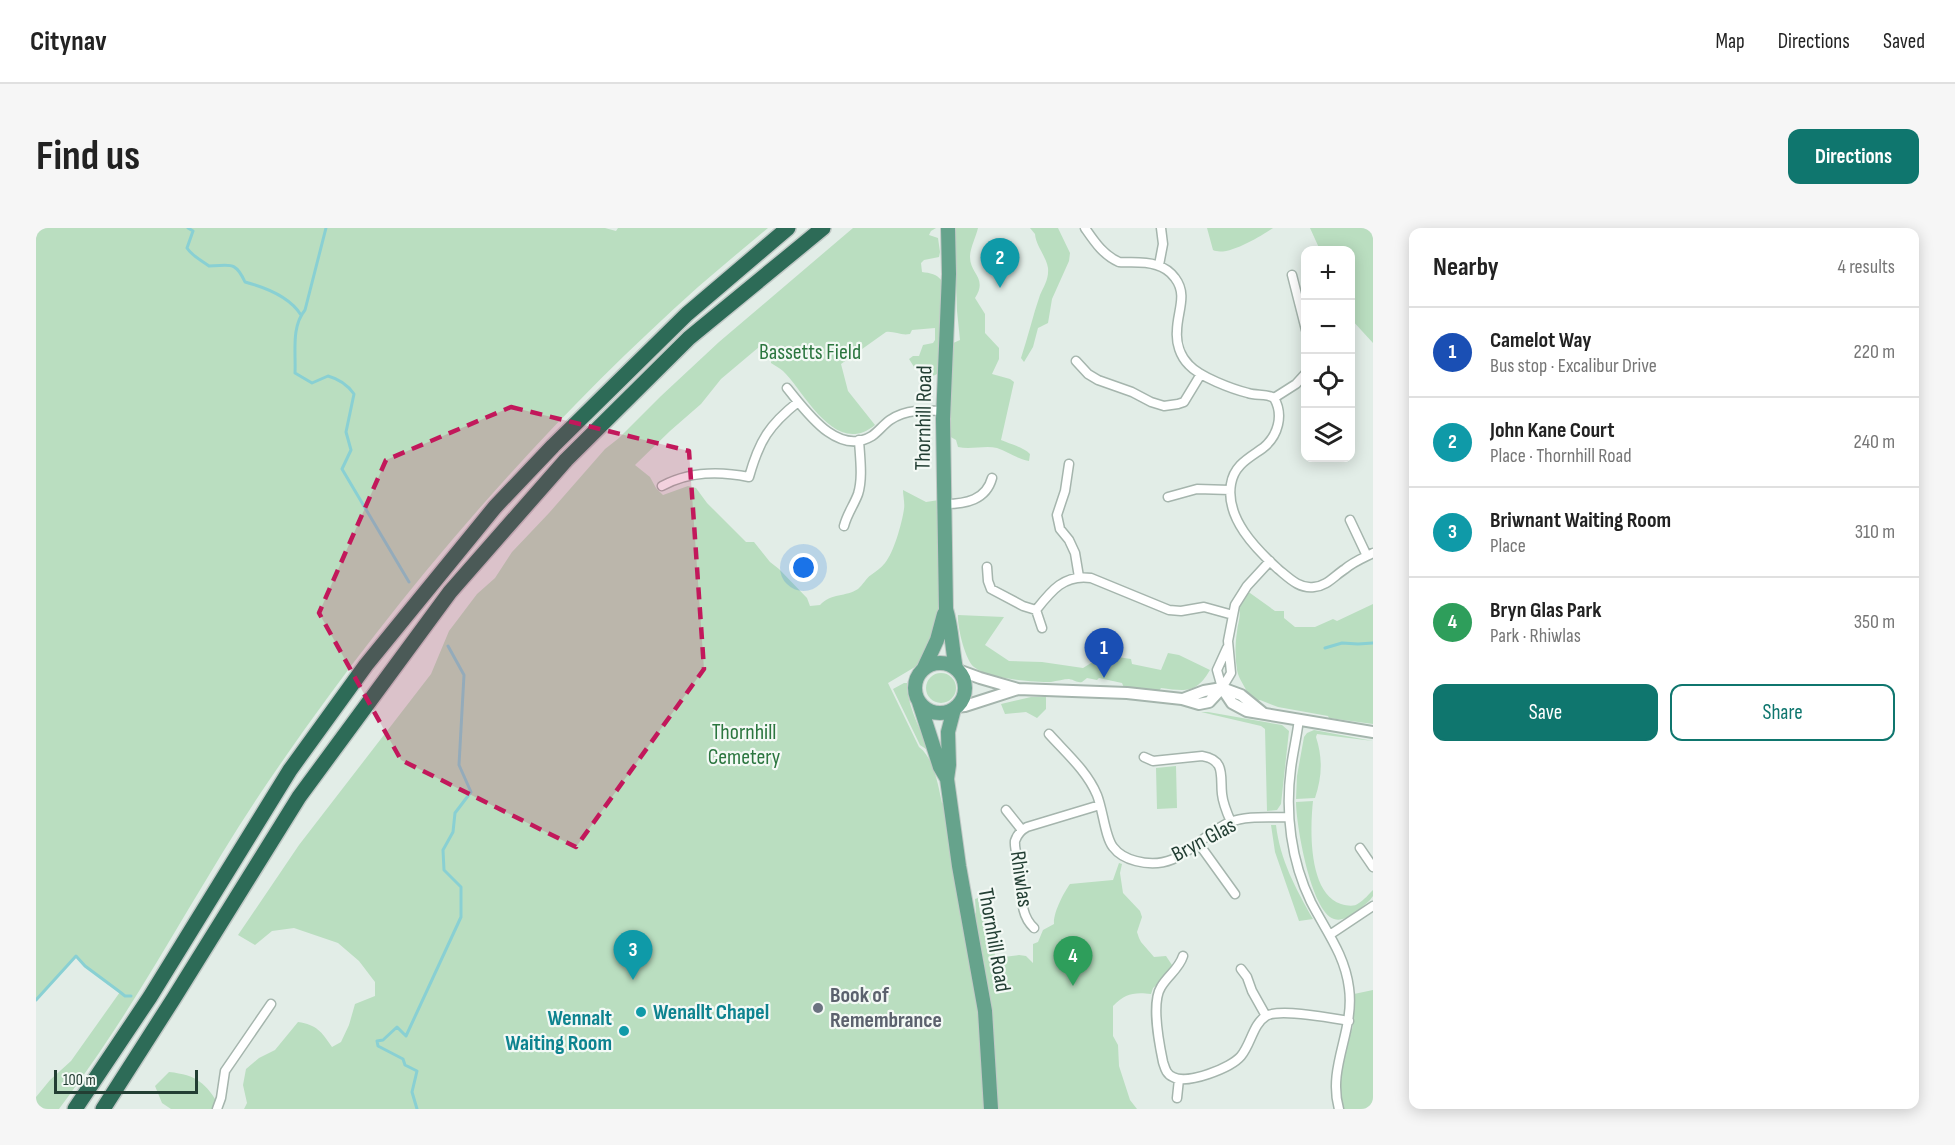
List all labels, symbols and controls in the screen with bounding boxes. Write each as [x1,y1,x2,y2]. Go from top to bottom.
text: Citynav [30,25,107,58]
text: Map [1715,29,1745,54]
text: Directions [1778,29,1850,54]
text: Saved [1883,29,1925,54]
button: Directions [1788,129,1919,184]
text: Find us [36,131,140,182]
pin: 2 [980,238,1020,288]
map controls [1301,246,1355,462]
button: + [1301,246,1355,300]
text: Nearby [1433,252,1499,283]
text: 4 results [1838,255,1895,279]
button: − [1301,300,1355,354]
text: Camelot Way [1490,327,1592,354]
park label: Bassetts Field [759,339,861,366]
text: 1 [1449,340,1456,364]
text: 220 m [1854,340,1895,364]
button: locate [1301,354,1355,408]
text: Bus stop · Excalibur Drive [1490,354,1657,378]
street label: Thornhill Road [910,365,938,471]
button: layers [1301,408,1355,462]
text: John Kane Court [1490,417,1615,444]
text: 2 [1448,430,1457,454]
text: 240 m [1854,430,1895,454]
text: Place · Thornhill Road [1490,444,1631,468]
text: Briwnant Waiting Room [1490,507,1671,534]
text: 3 [1448,520,1457,544]
text: 310 m [1855,520,1895,544]
text: Place [1490,534,1526,558]
your location [789,553,818,582]
text: Bryn Glas Park [1490,597,1602,624]
text: 4 [1448,610,1457,634]
text: 350 m [1854,610,1895,634]
text: Park · Rhiwlas [1490,624,1581,648]
pin: 1 [1084,628,1124,678]
button: Save [1433,684,1658,741]
button: Share [1670,684,1895,741]
park label: Thornhill Cemetery [708,719,781,771]
street label: Bryn Glas [1167,812,1241,868]
street label: Rhiwlas [1004,849,1038,909]
street label: Thornhill Road [972,886,1016,994]
pin: 3 [614,930,652,980]
pin: 4 [1054,936,1092,986]
place label: Book of Remembrance [830,982,942,1034]
place label: Wenallt Chapel [653,999,769,1026]
marker: Book of Remembrance [811,1001,825,1015]
place label: Wennalt Waiting Room [505,1005,612,1057]
marker: Wenallt Chapel [634,1005,648,1019]
marker: Wennalt Waiting Room [617,1024,631,1038]
scale bar [54,1067,198,1094]
text: 100 m [63,1071,96,1090]

